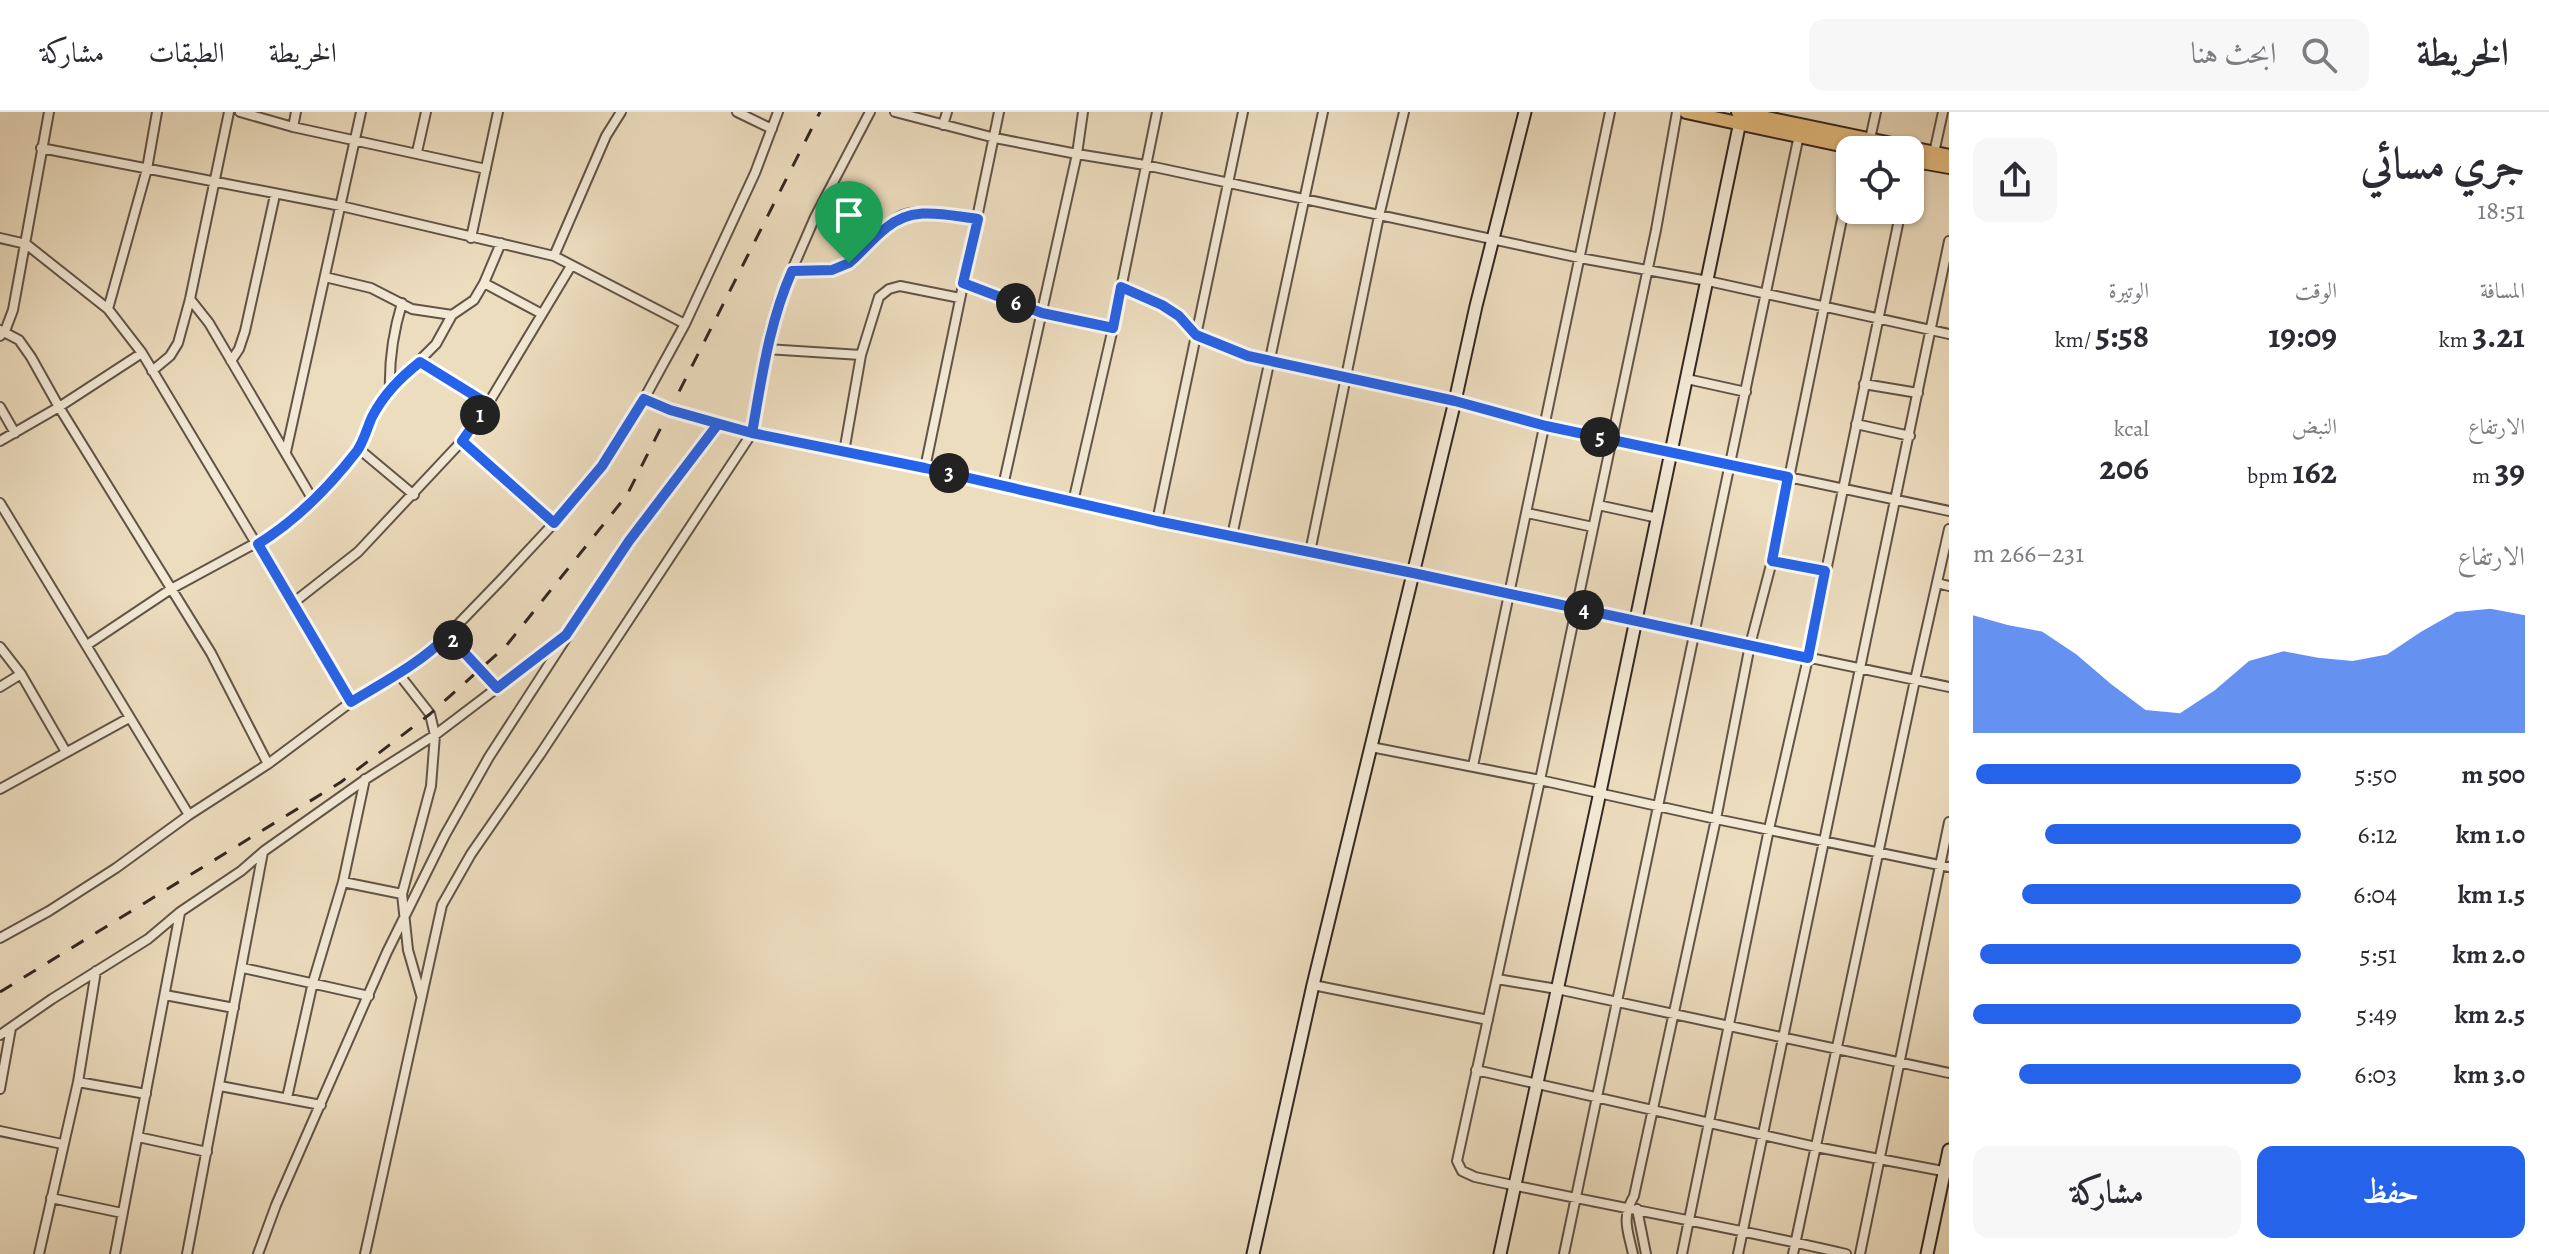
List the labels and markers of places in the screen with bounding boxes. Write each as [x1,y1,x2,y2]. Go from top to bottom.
pin [815,181,883,263]
pin: 6 [996,283,1036,323]
pin: 1 [460,395,500,435]
pin: 5 [1580,417,1620,457]
pin: 3 [929,453,969,493]
pin: 4 [1564,590,1604,630]
pin: 2 [433,620,473,660]

